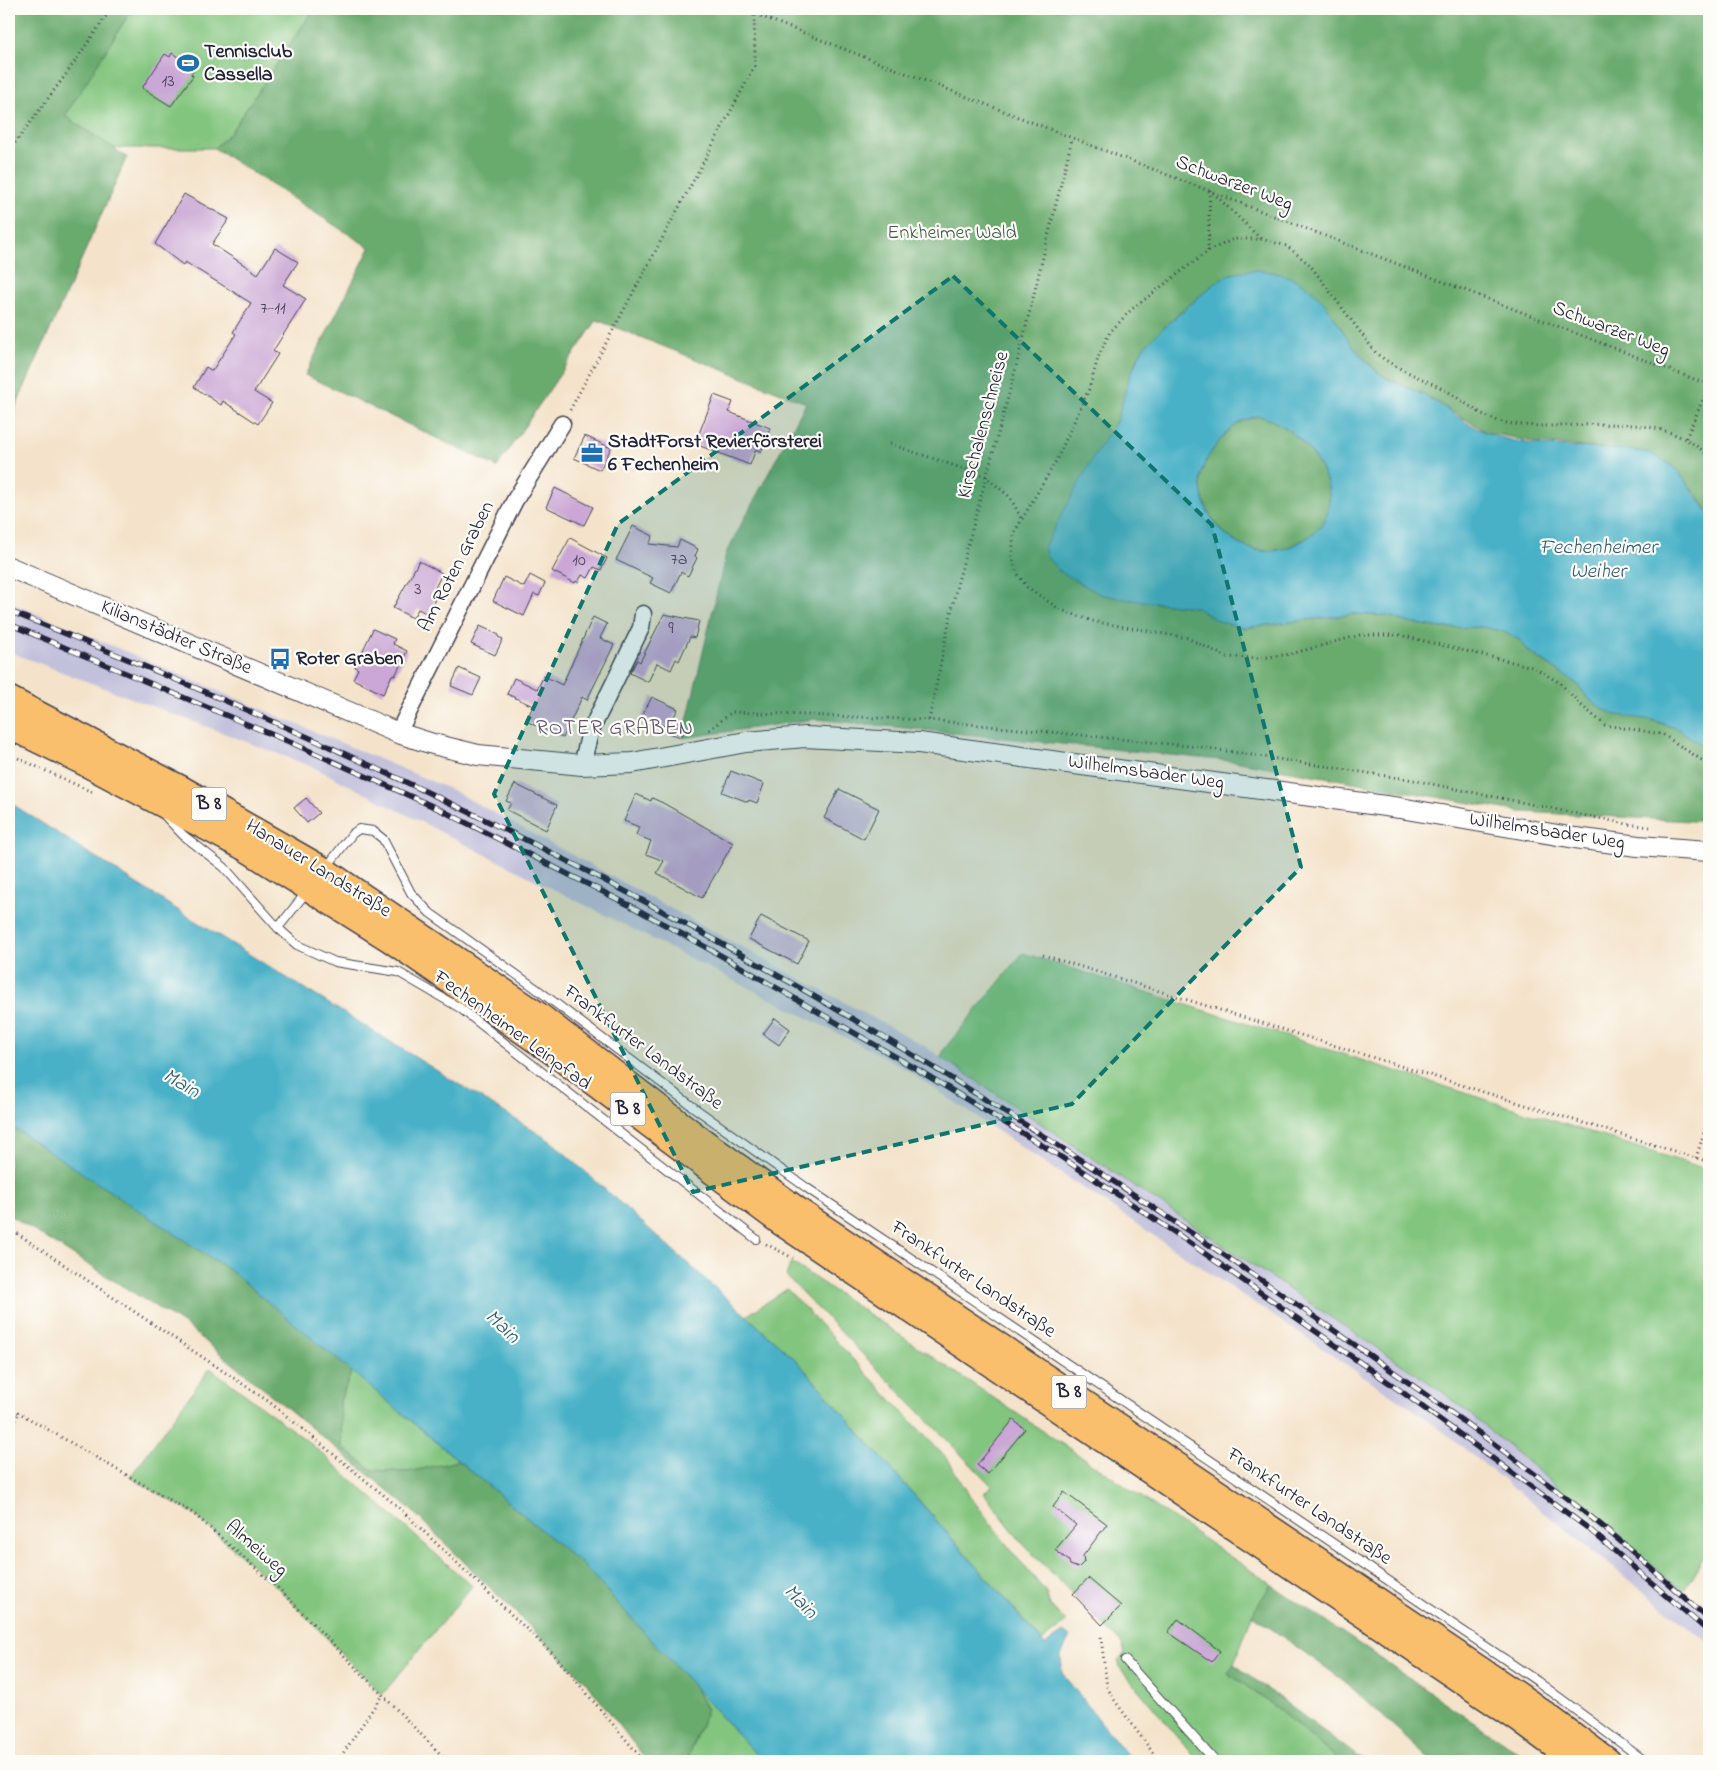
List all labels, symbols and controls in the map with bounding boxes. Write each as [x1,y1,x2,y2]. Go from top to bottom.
place label: Tennisclub Cassella [204,38,293,90]
sports icon: Tennisclub Cassella [175,50,201,76]
house number: 13 [161,69,175,95]
street label: Schwarzer Weg [1171,148,1297,221]
park label: Enkheimer Wald [887,219,1017,248]
street label: Schwarzer Weg [1548,294,1674,367]
house number: 7-11 [260,296,286,322]
street label: Kirschalenschneise [950,348,1018,502]
place label: StadtForst Revierförsterei 6 Fechenheim [608,428,822,480]
office icon: StadtForst Revierförsterei 6 Fechenheim [579,440,605,466]
street label: Am Roten Graben [411,496,503,638]
water label: Fechenheimer Weiher [1539,533,1659,587]
house number: 7a [670,547,688,573]
house number: 10 [572,548,586,574]
house number: 3 [414,577,422,603]
street label: Kilianstädter Straße [96,593,256,683]
house number: 9 [668,616,674,642]
place label: Roter Graben [296,645,403,674]
bus stop icon: Roter Graben [267,646,293,672]
district label: ROTER GRABEN [536,714,694,744]
street label: Wilhelmsbader Weg [1066,748,1226,799]
road number: B 8 [192,788,226,821]
street label: Wilhelmsbader Weg [1467,805,1627,860]
street label: Hanauer Landstraße [239,812,397,926]
street label: Fechenheimer Leinpfad [426,963,597,1098]
street label: Frankfurter Landstraße [556,978,729,1118]
water label: Main [157,1061,206,1107]
road number: B 8 [610,1092,646,1126]
street label: Frankfurter Landstraße [884,1213,1061,1346]
water label: Main [478,1303,527,1351]
road number: B 8 [1052,1375,1086,1408]
street label: Frankfurter Landstraße [1220,1440,1397,1573]
street label: Almeiweg [218,1514,294,1585]
water label: Main [776,1578,825,1627]

